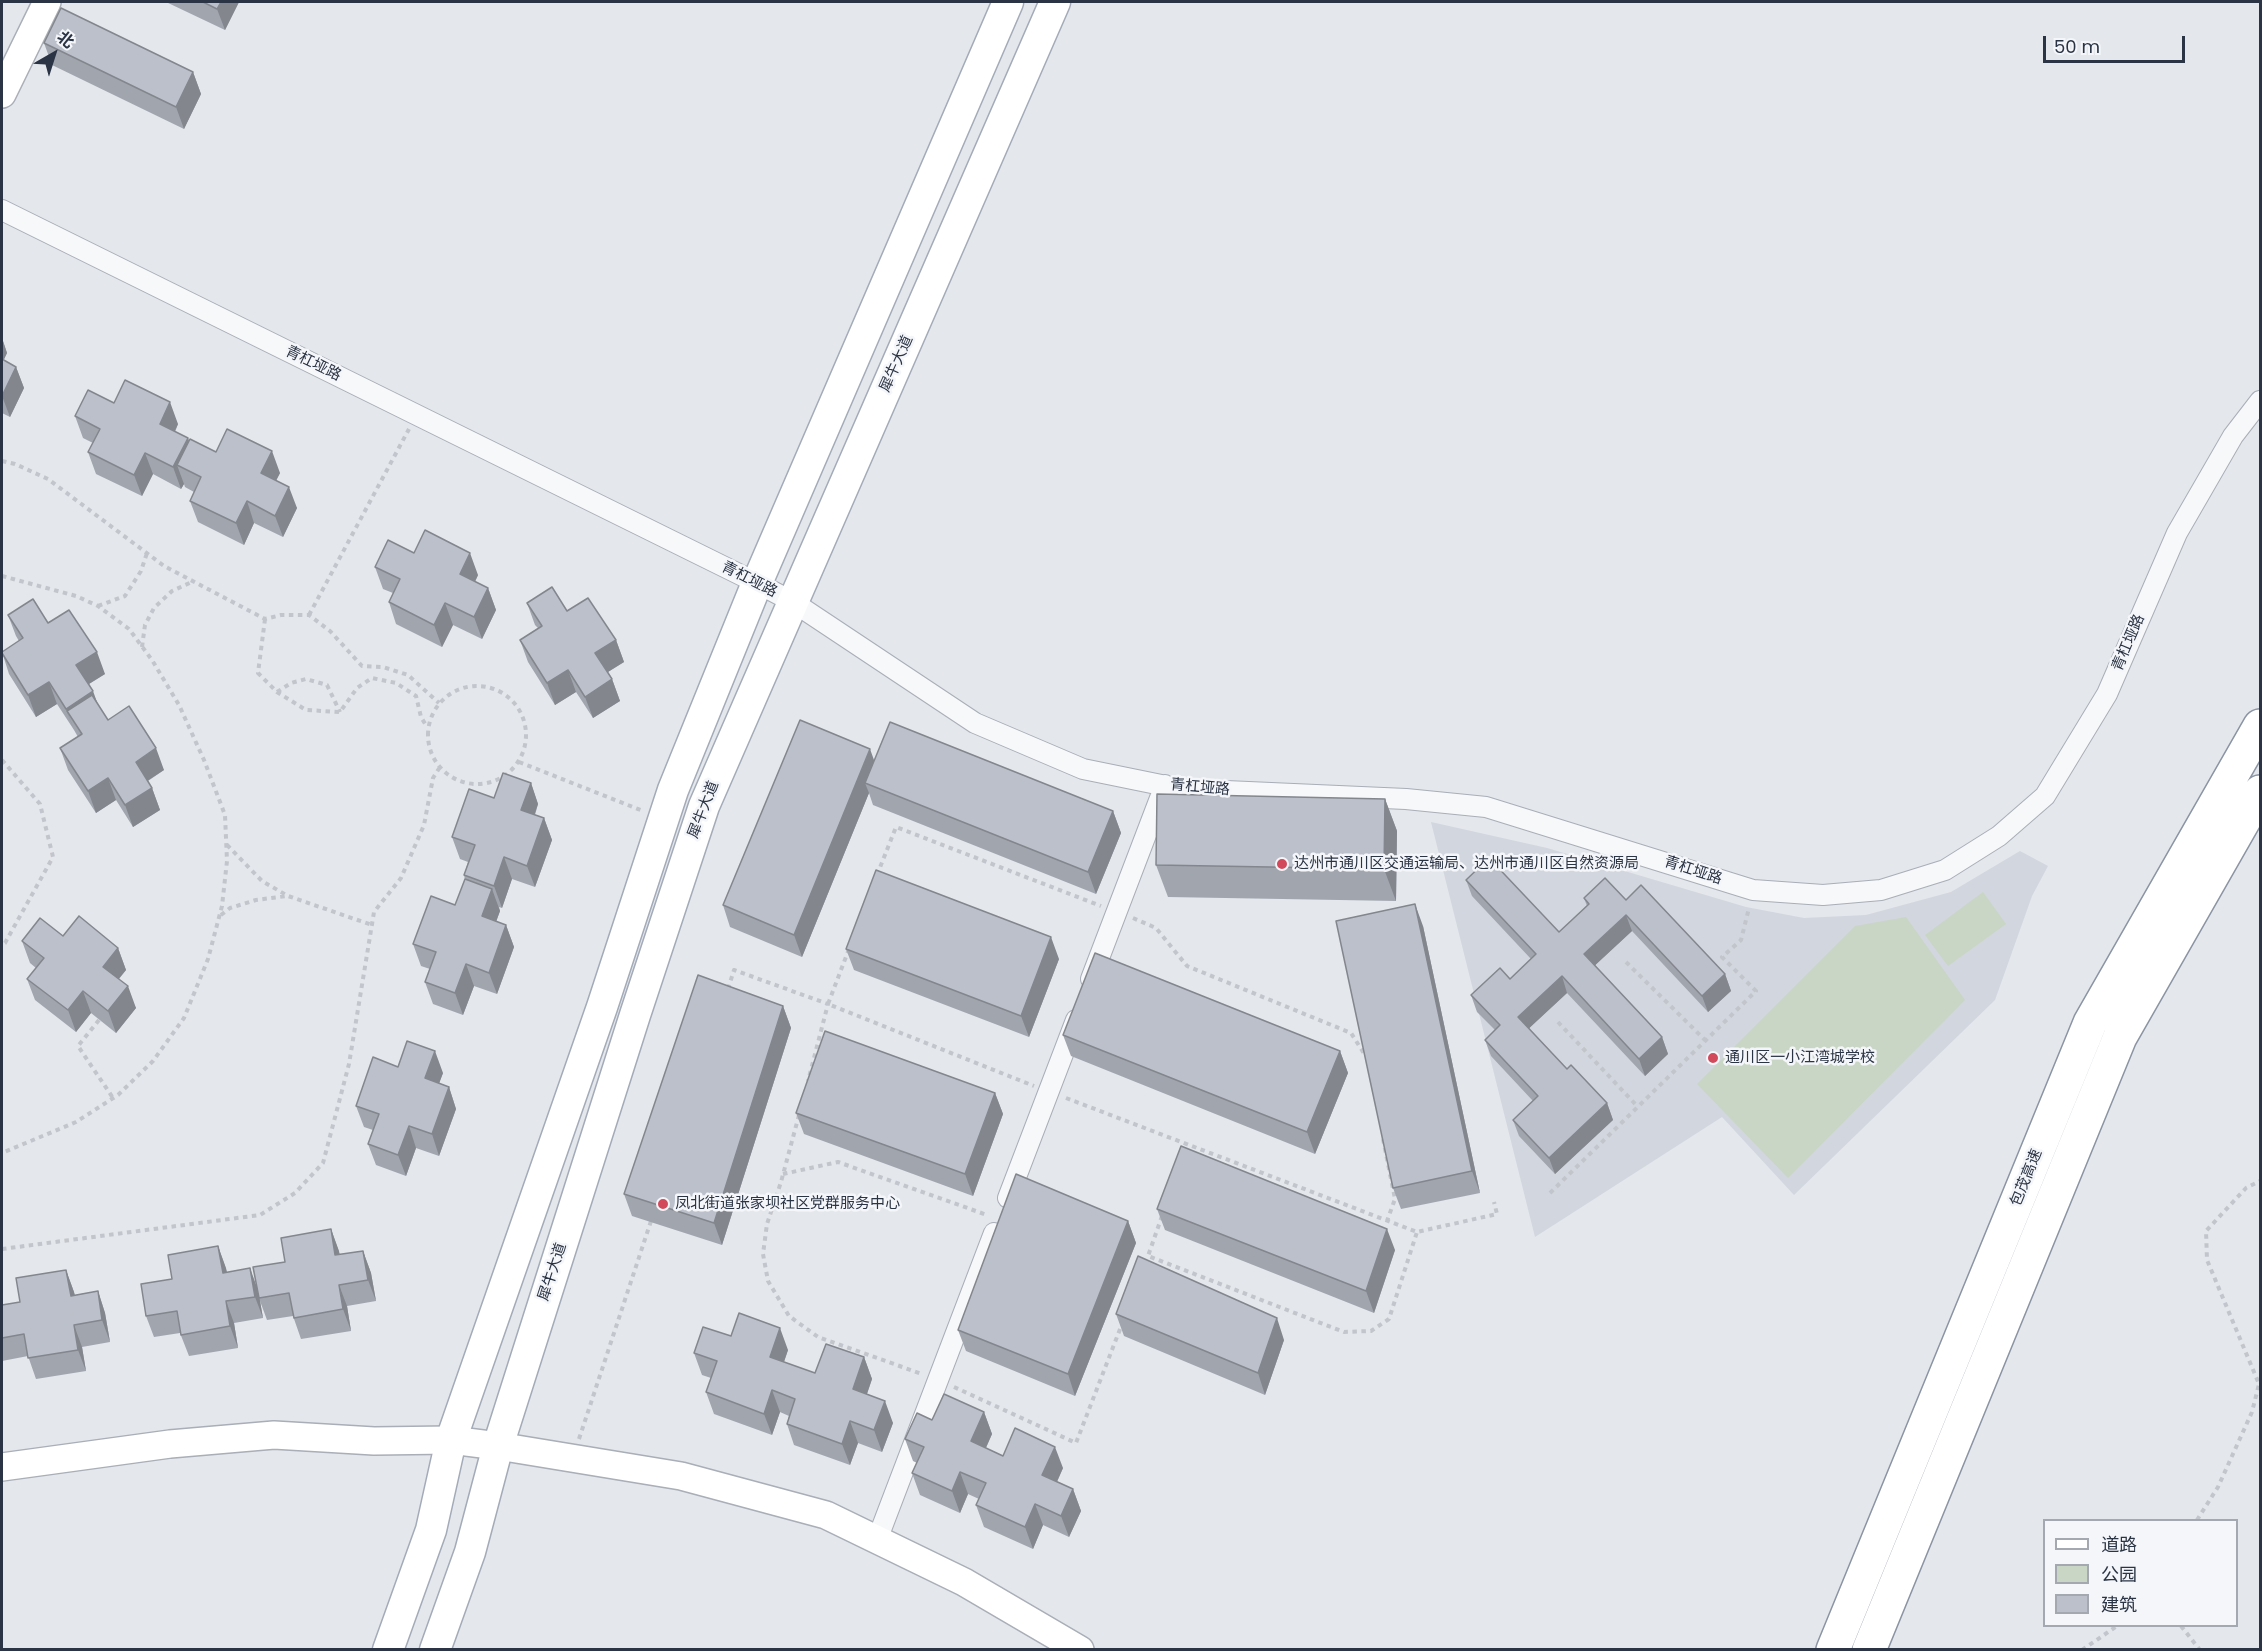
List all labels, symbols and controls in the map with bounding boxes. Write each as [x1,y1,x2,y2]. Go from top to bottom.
north arrow [24,24,84,84]
scale bar [2046,24,2188,62]
text: 北 [52,26,79,54]
text: 50 m [2054,34,2100,59]
street label: 犀牛大道 [877,333,917,395]
street label: 青杠垭路 [282,343,344,385]
street label: 青杠垭路 [718,558,780,602]
street label: 青杠垭路 [2109,612,2149,674]
street label: 青杠垭路 [1169,776,1231,800]
street label: 犀牛大道 [685,779,723,841]
street label: 青杠垭路 [1662,853,1724,889]
place label: 达州市通川区交通运输局、达州市通川区自然资源局 [1294,855,1639,873]
marker: 达州市通川区交通运输局、达州市通川区自然资源局 [1275,857,1289,871]
place label: 通川区一小江湾城学校 [1725,1049,1875,1067]
marker: 通川区一小江湾城学校 [1706,1051,1720,1065]
street label: 包茂高速 [2007,1147,2047,1209]
place label: 凤北街道张家坝社区党群服务中心 [675,1195,900,1213]
marker: 凤北街道张家坝社区党群服务中心 [656,1197,670,1211]
street label: 犀牛大道 [535,1241,571,1303]
legend [2043,1519,2238,1627]
text: 道路 [2101,1532,2137,1557]
text: 公园 [2101,1562,2137,1587]
text: 建筑 [2101,1592,2137,1617]

